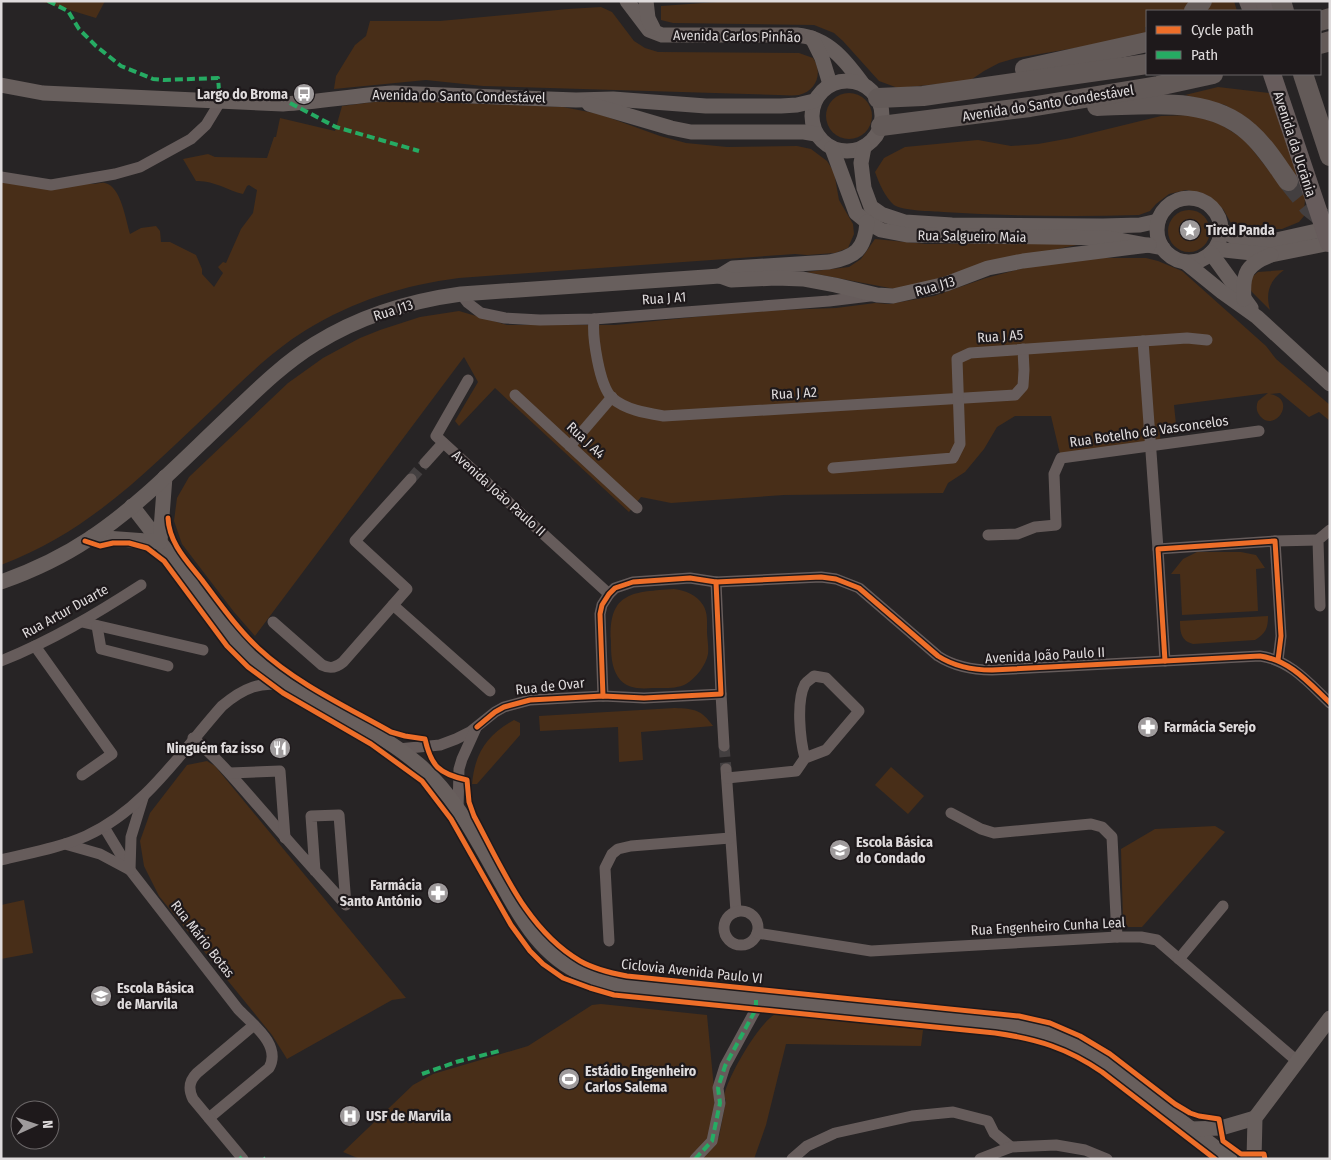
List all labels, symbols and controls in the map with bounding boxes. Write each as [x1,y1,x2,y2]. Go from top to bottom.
legend [1146,10,1321,75]
text: Cycle path [1191,21,1254,39]
street label: Avenida Carlos Pinhão [673,27,801,46]
text: Path [1191,46,1218,64]
street label: Avenida do Santo Condestável [961,81,1135,125]
bus stop icon: Largo do Broma [292,82,316,106]
place label: Largo do Broma [197,86,288,103]
street label: Avenida do Santo Condestável [372,86,546,107]
street label: Avenida da Ucrânia [1269,89,1320,199]
place icon: Tired Panda [1178,218,1202,242]
place label: Tired Panda [1206,222,1275,239]
street label: Rua Salgueiro Maia [917,227,1027,246]
street label: Rua J13 [913,273,957,300]
street label: Rua J A1 [641,288,687,309]
street label: Rua J13 [371,296,415,325]
street label: Rua J A5 [976,326,1024,347]
street label: Rua J A2 [771,384,817,403]
street label: Rua Botelho de Vasconcelos [1069,412,1230,451]
street label: Rua J A4 [563,418,608,462]
street label: Avenida João Paulo II [448,447,549,540]
street label: Rua Artur Duarte [19,581,111,642]
street label: Avenida João Paulo II [985,644,1105,667]
street label: Rua de Ovar [515,674,586,699]
pharmacy icon: Farmácia Serejo [1136,715,1160,739]
place label: Farmácia Serejo [1164,719,1256,736]
restaurant icon: Ninguém faz isso [268,736,292,760]
place label: Ninguém faz isso [167,740,265,757]
place label: Escola Básica do Condado [856,834,933,867]
school or university icon: Escola Básica do Condado [828,838,852,862]
place label: Farmácia Santo António [340,877,423,910]
pharmacy icon: Farmácia Santo António [426,881,450,905]
street label: Rua Mário Botas [167,897,238,981]
street label: Rua Engenheiro Cunha Leal [970,914,1126,939]
street label: Ciclovia Avenida Paulo VI [620,956,764,987]
place label: Escola Básica de Marvila [117,980,194,1013]
school or university icon: Escola Básica de Marvila [89,984,113,1008]
place label: Estádio Engenheiro Carlos Salema [585,1063,697,1096]
sports icon: Estádio Engenheiro Carlos Salema [557,1067,581,1091]
north arrow [10,1100,60,1150]
hospital icon: USF de Marvila [338,1104,362,1128]
place label: USF de Marvila [366,1108,451,1125]
text: N [39,1120,56,1129]

